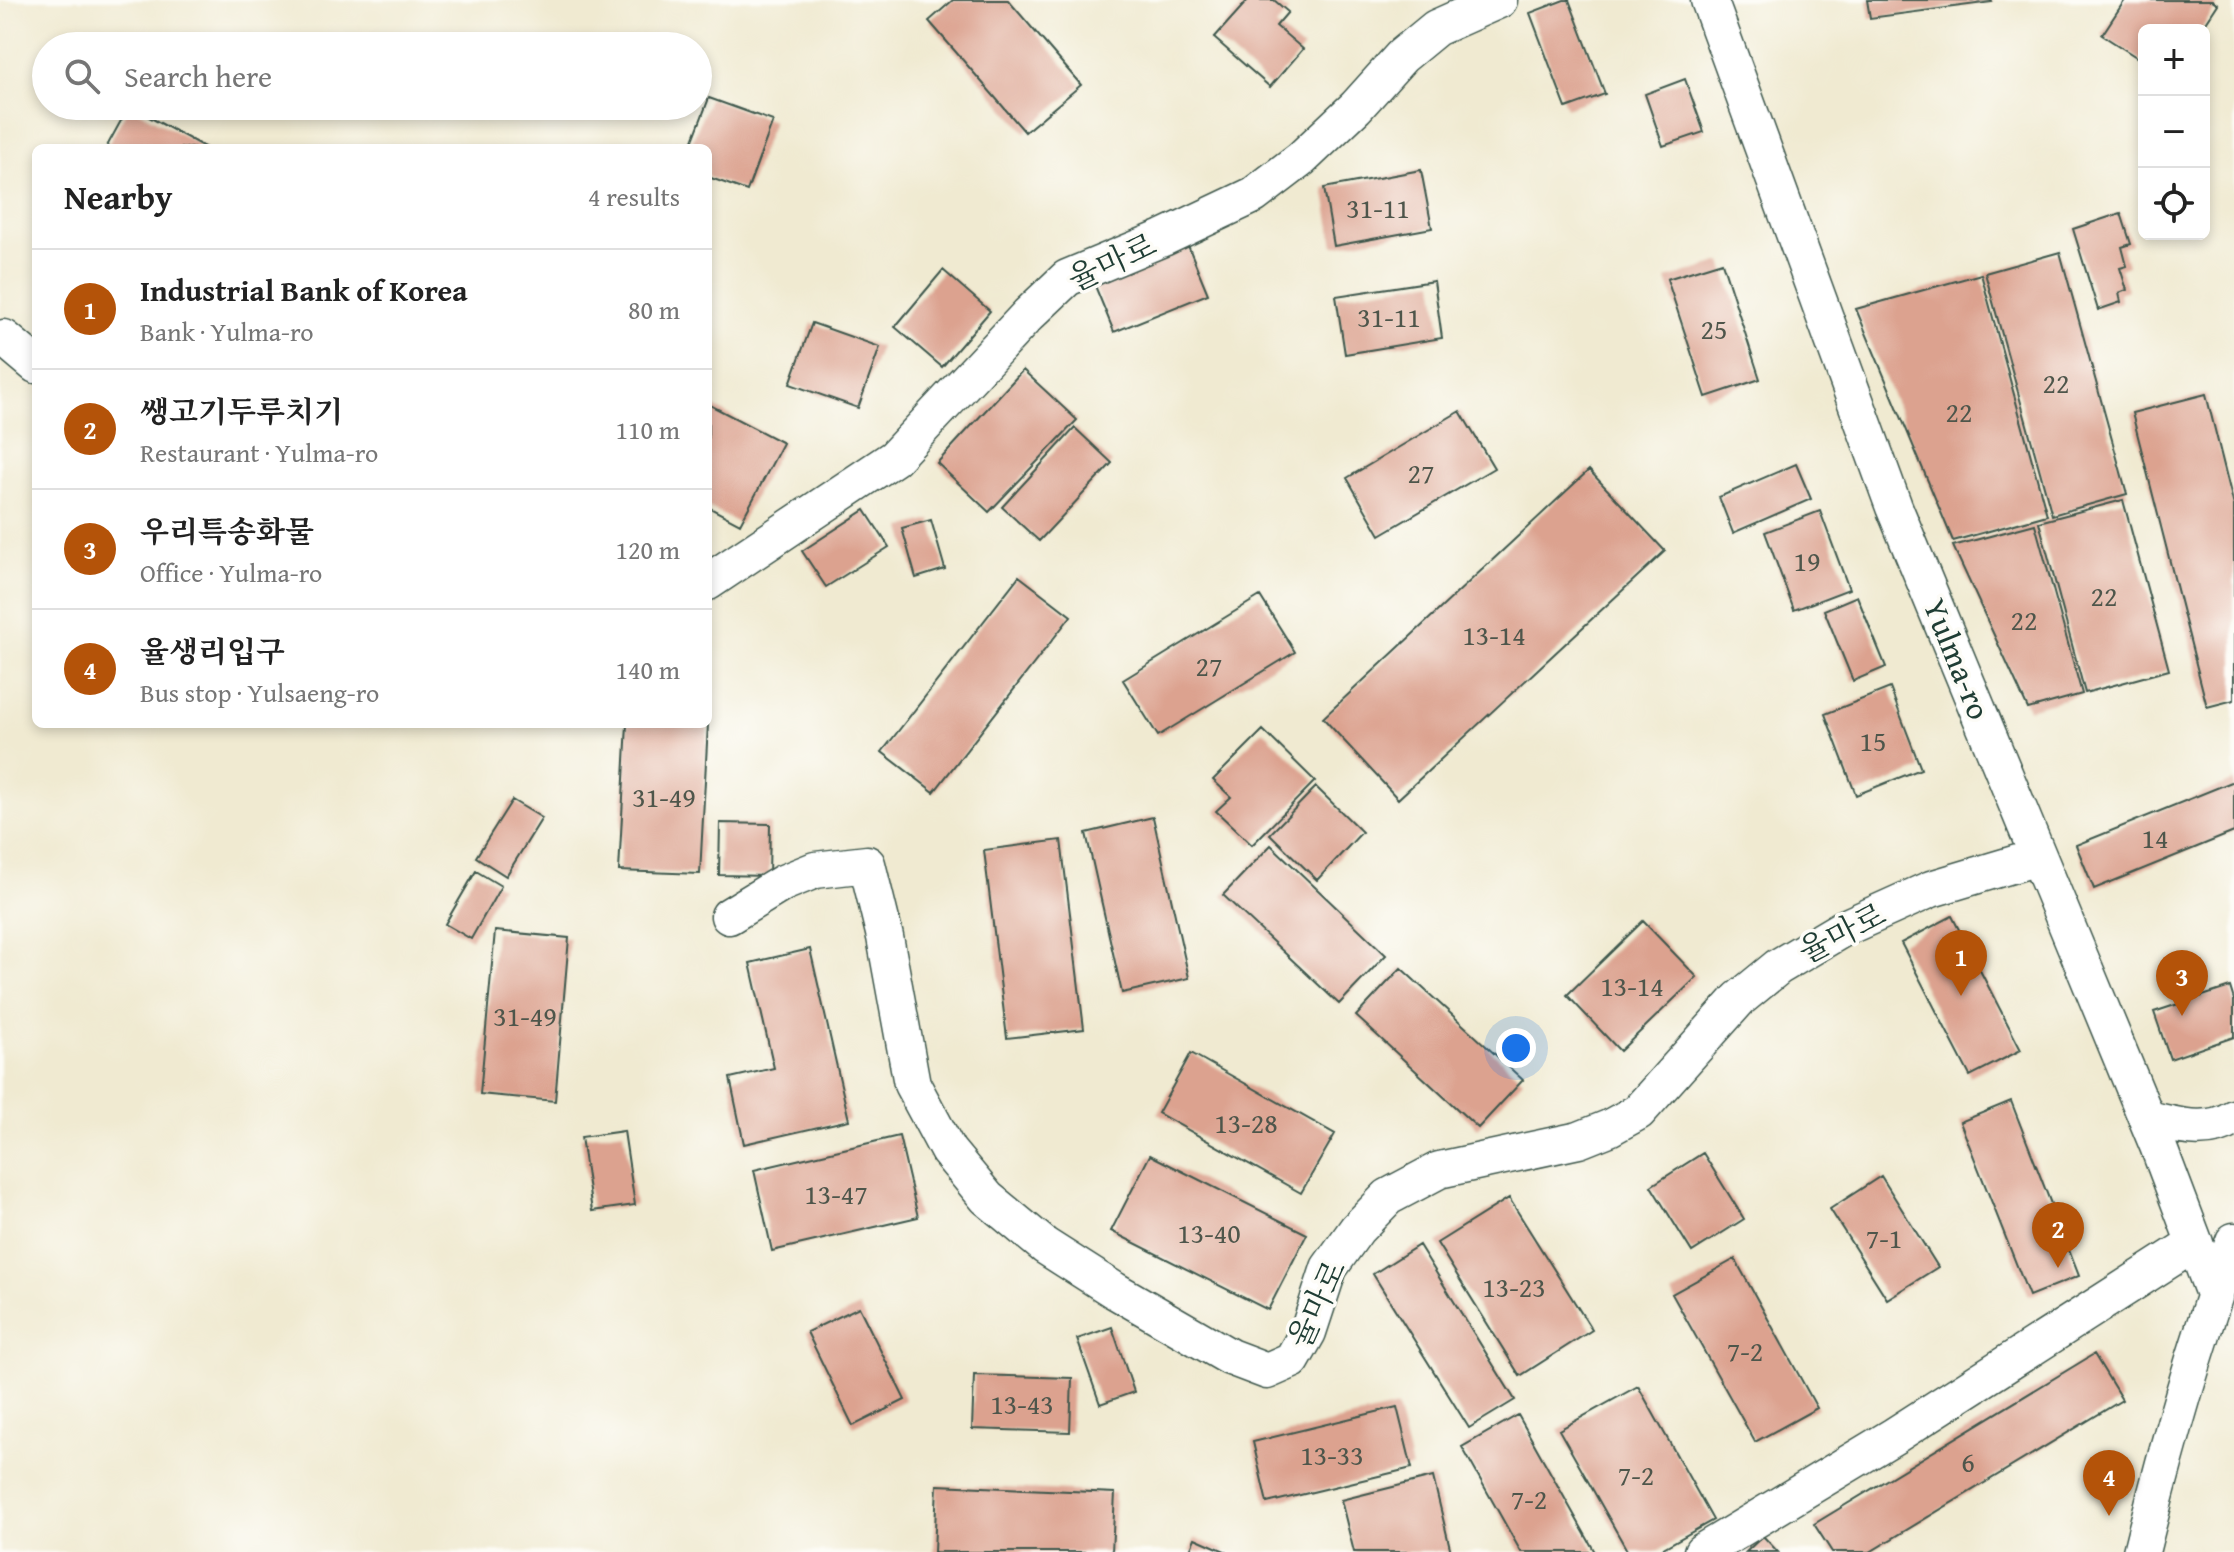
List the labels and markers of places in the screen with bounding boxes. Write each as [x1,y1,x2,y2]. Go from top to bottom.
pin: 1 [1935,930,1987,996]
pin: 3 [2156,950,2208,1016]
pin: 2 [2032,1202,2084,1268]
pin: 4 [2083,1450,2135,1516]

